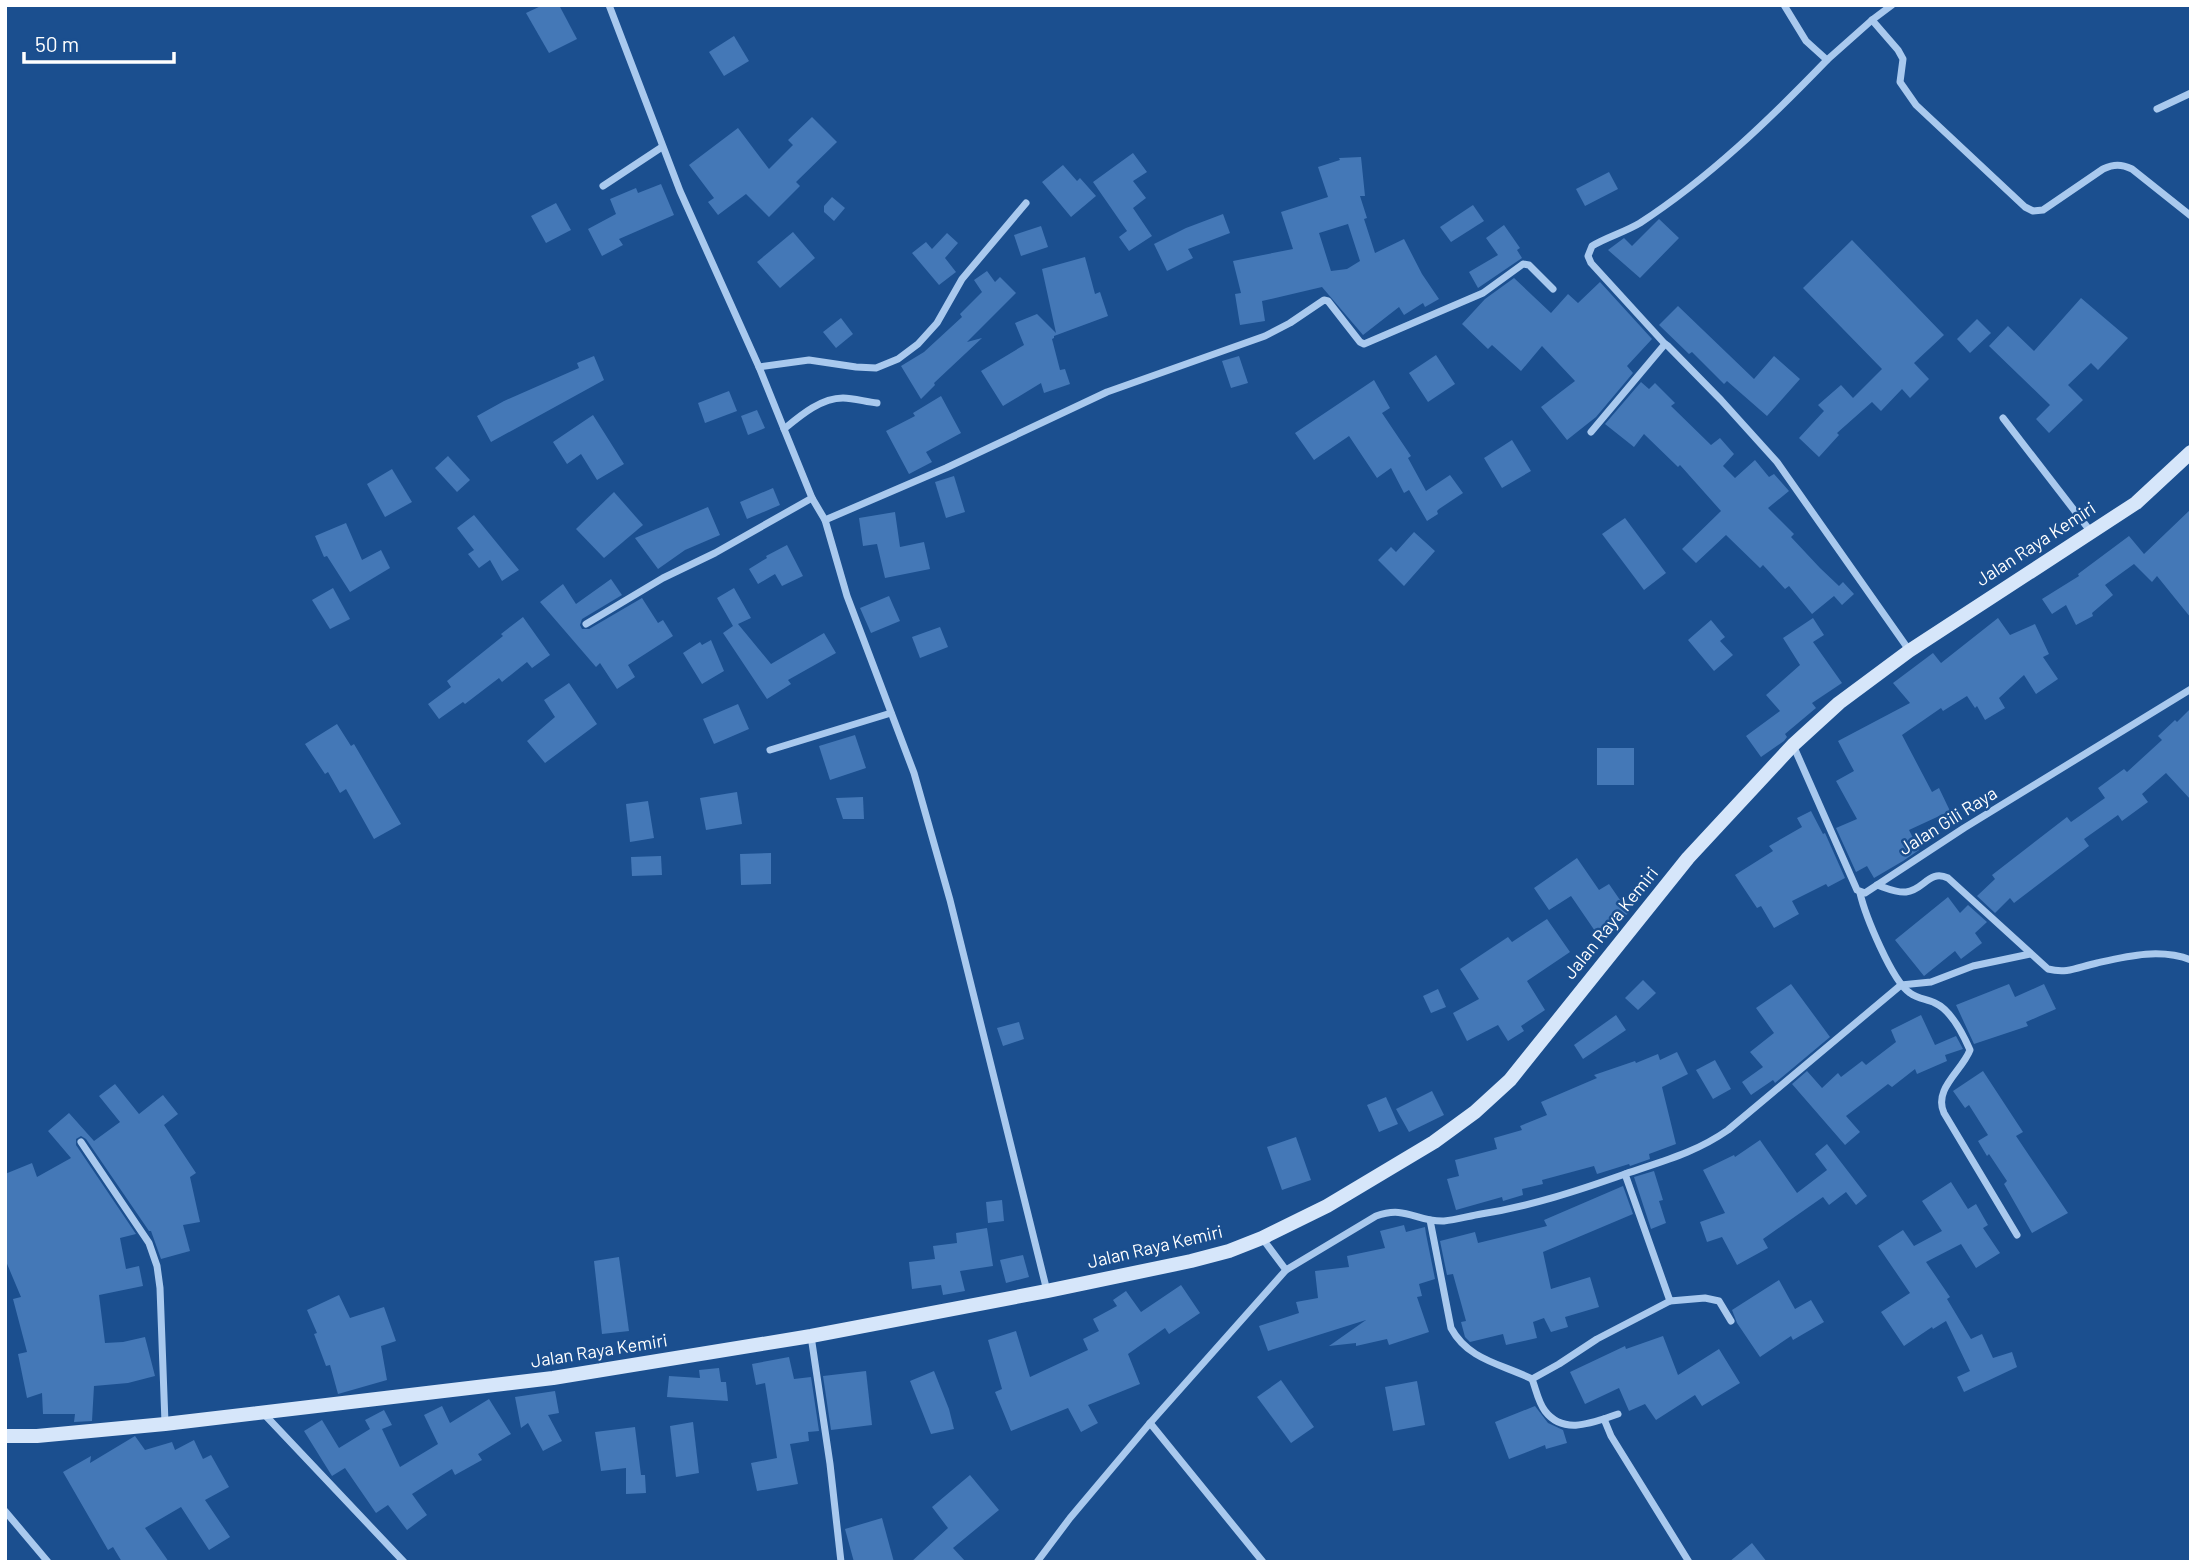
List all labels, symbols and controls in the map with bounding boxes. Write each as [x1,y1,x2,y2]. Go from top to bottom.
scale bar [24,21,175,65]
text: 50 m [35,31,79,56]
street label: Jalan Raya Kemiri [1972,496,2099,590]
street label: Jalan Gili Raya [1894,781,2001,859]
street label: Jalan Raya Kemiri [1558,862,1662,983]
street label: Jalan Raya Kemiri [1085,1220,1225,1272]
street label: Jalan Raya Kemiri [529,1328,669,1372]

